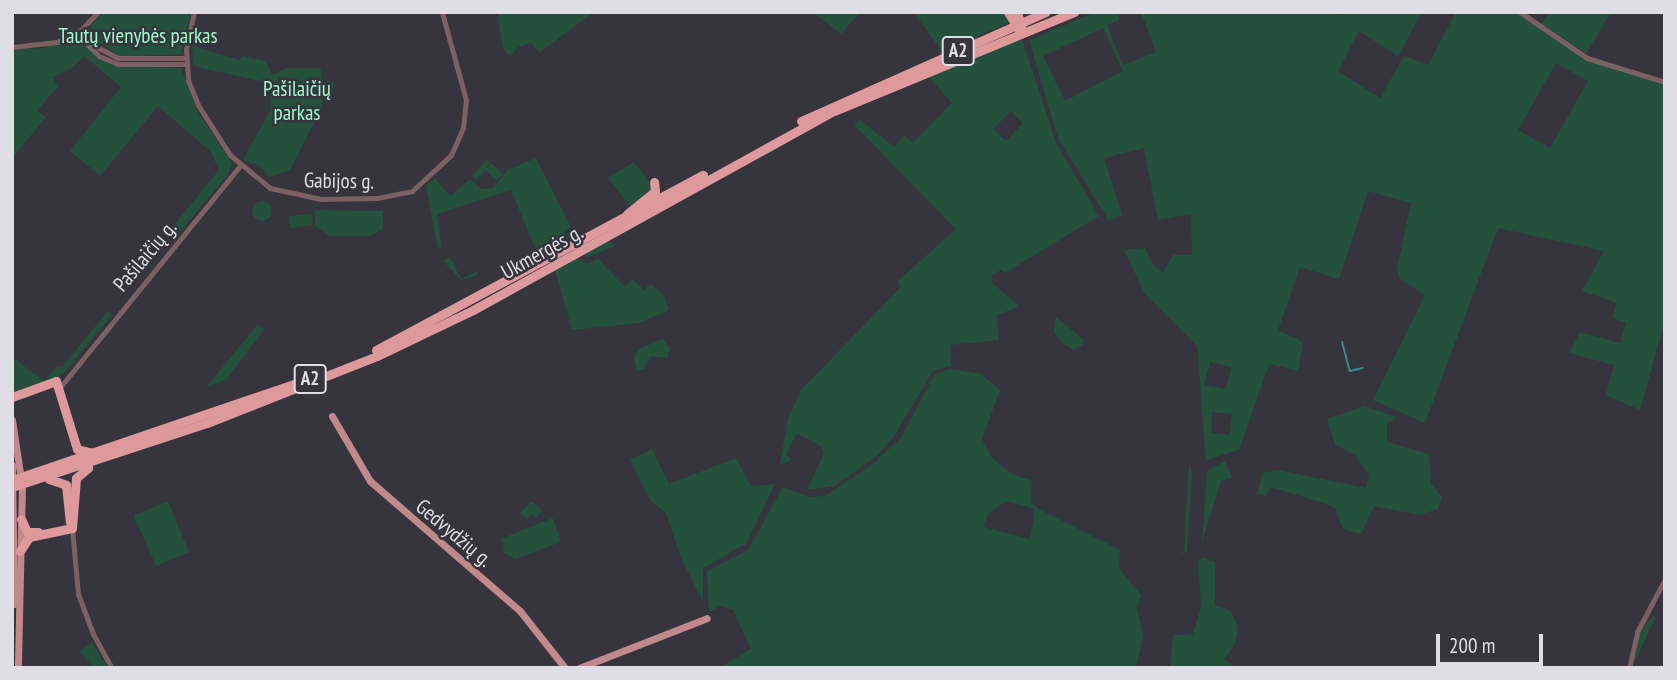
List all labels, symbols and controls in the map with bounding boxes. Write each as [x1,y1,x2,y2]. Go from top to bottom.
park label: Tautų vienybės parkas [58,23,218,49]
road number: A2 [940,36,976,66]
park label: Pašilaičių parkas [263,76,331,126]
street label: Gabijos g. [304,168,374,194]
street label: Pašilaičių g. [108,215,182,297]
street label: Ukmergės g. [497,219,587,285]
road number: A2 [292,364,328,394]
street label: Gedvydžių g. [411,494,497,572]
scale bar [1439,620,1546,664]
text: 200 m [1449,632,1495,659]

